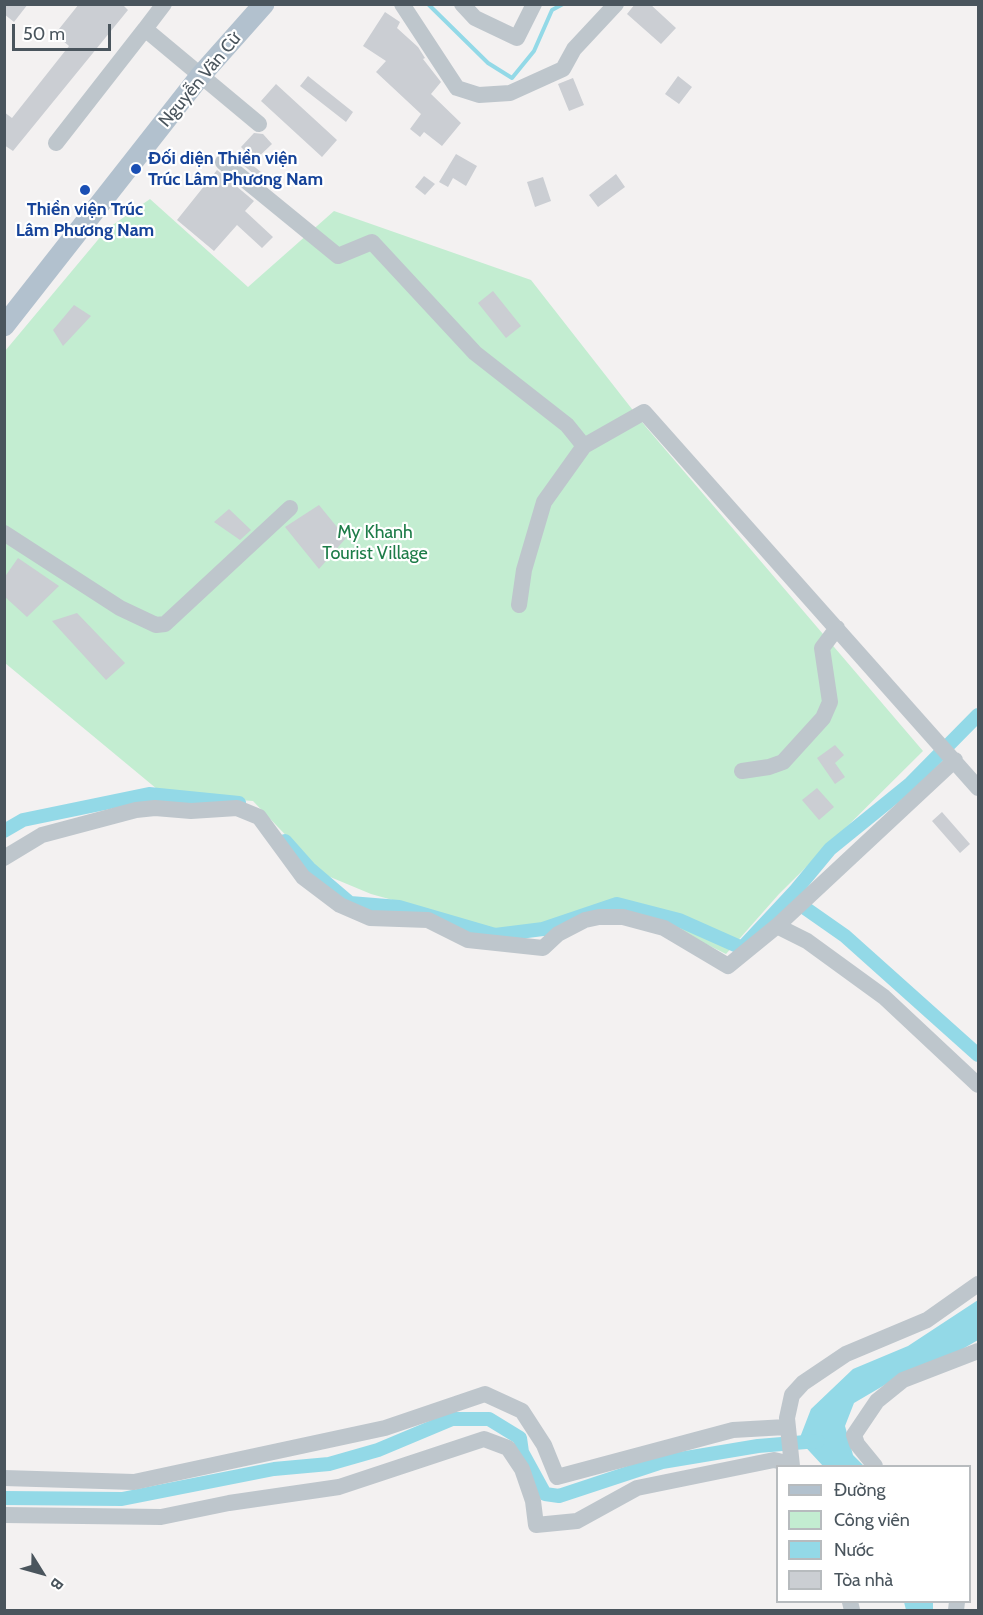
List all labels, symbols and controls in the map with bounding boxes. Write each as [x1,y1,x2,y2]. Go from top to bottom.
scale bar [15,12,114,50]
text: 50 m [23,23,65,45]
street label: Nguyễn Văn Cừ [154,29,246,131]
place label: Đối diện Thiền viện Trúc Lâm Phương Nam [148,148,323,190]
marker: Đối diện Thiền viện Trúc Lâm Phương Nam [129,162,143,176]
marker: Thiền viện Trúc Lâm Phương Nam [78,183,92,197]
place label: Thiền viện Trúc Lâm Phương Nam [16,199,154,242]
park label: My Khanh Tourist Village [322,522,428,564]
legend [776,1465,971,1603]
text: Đường [834,1479,885,1501]
text: Công viên [834,1509,910,1531]
text: Nước [834,1539,874,1561]
north arrow [12,1543,72,1603]
text: Tòa nhà [834,1569,893,1591]
text: B [46,1574,67,1594]

